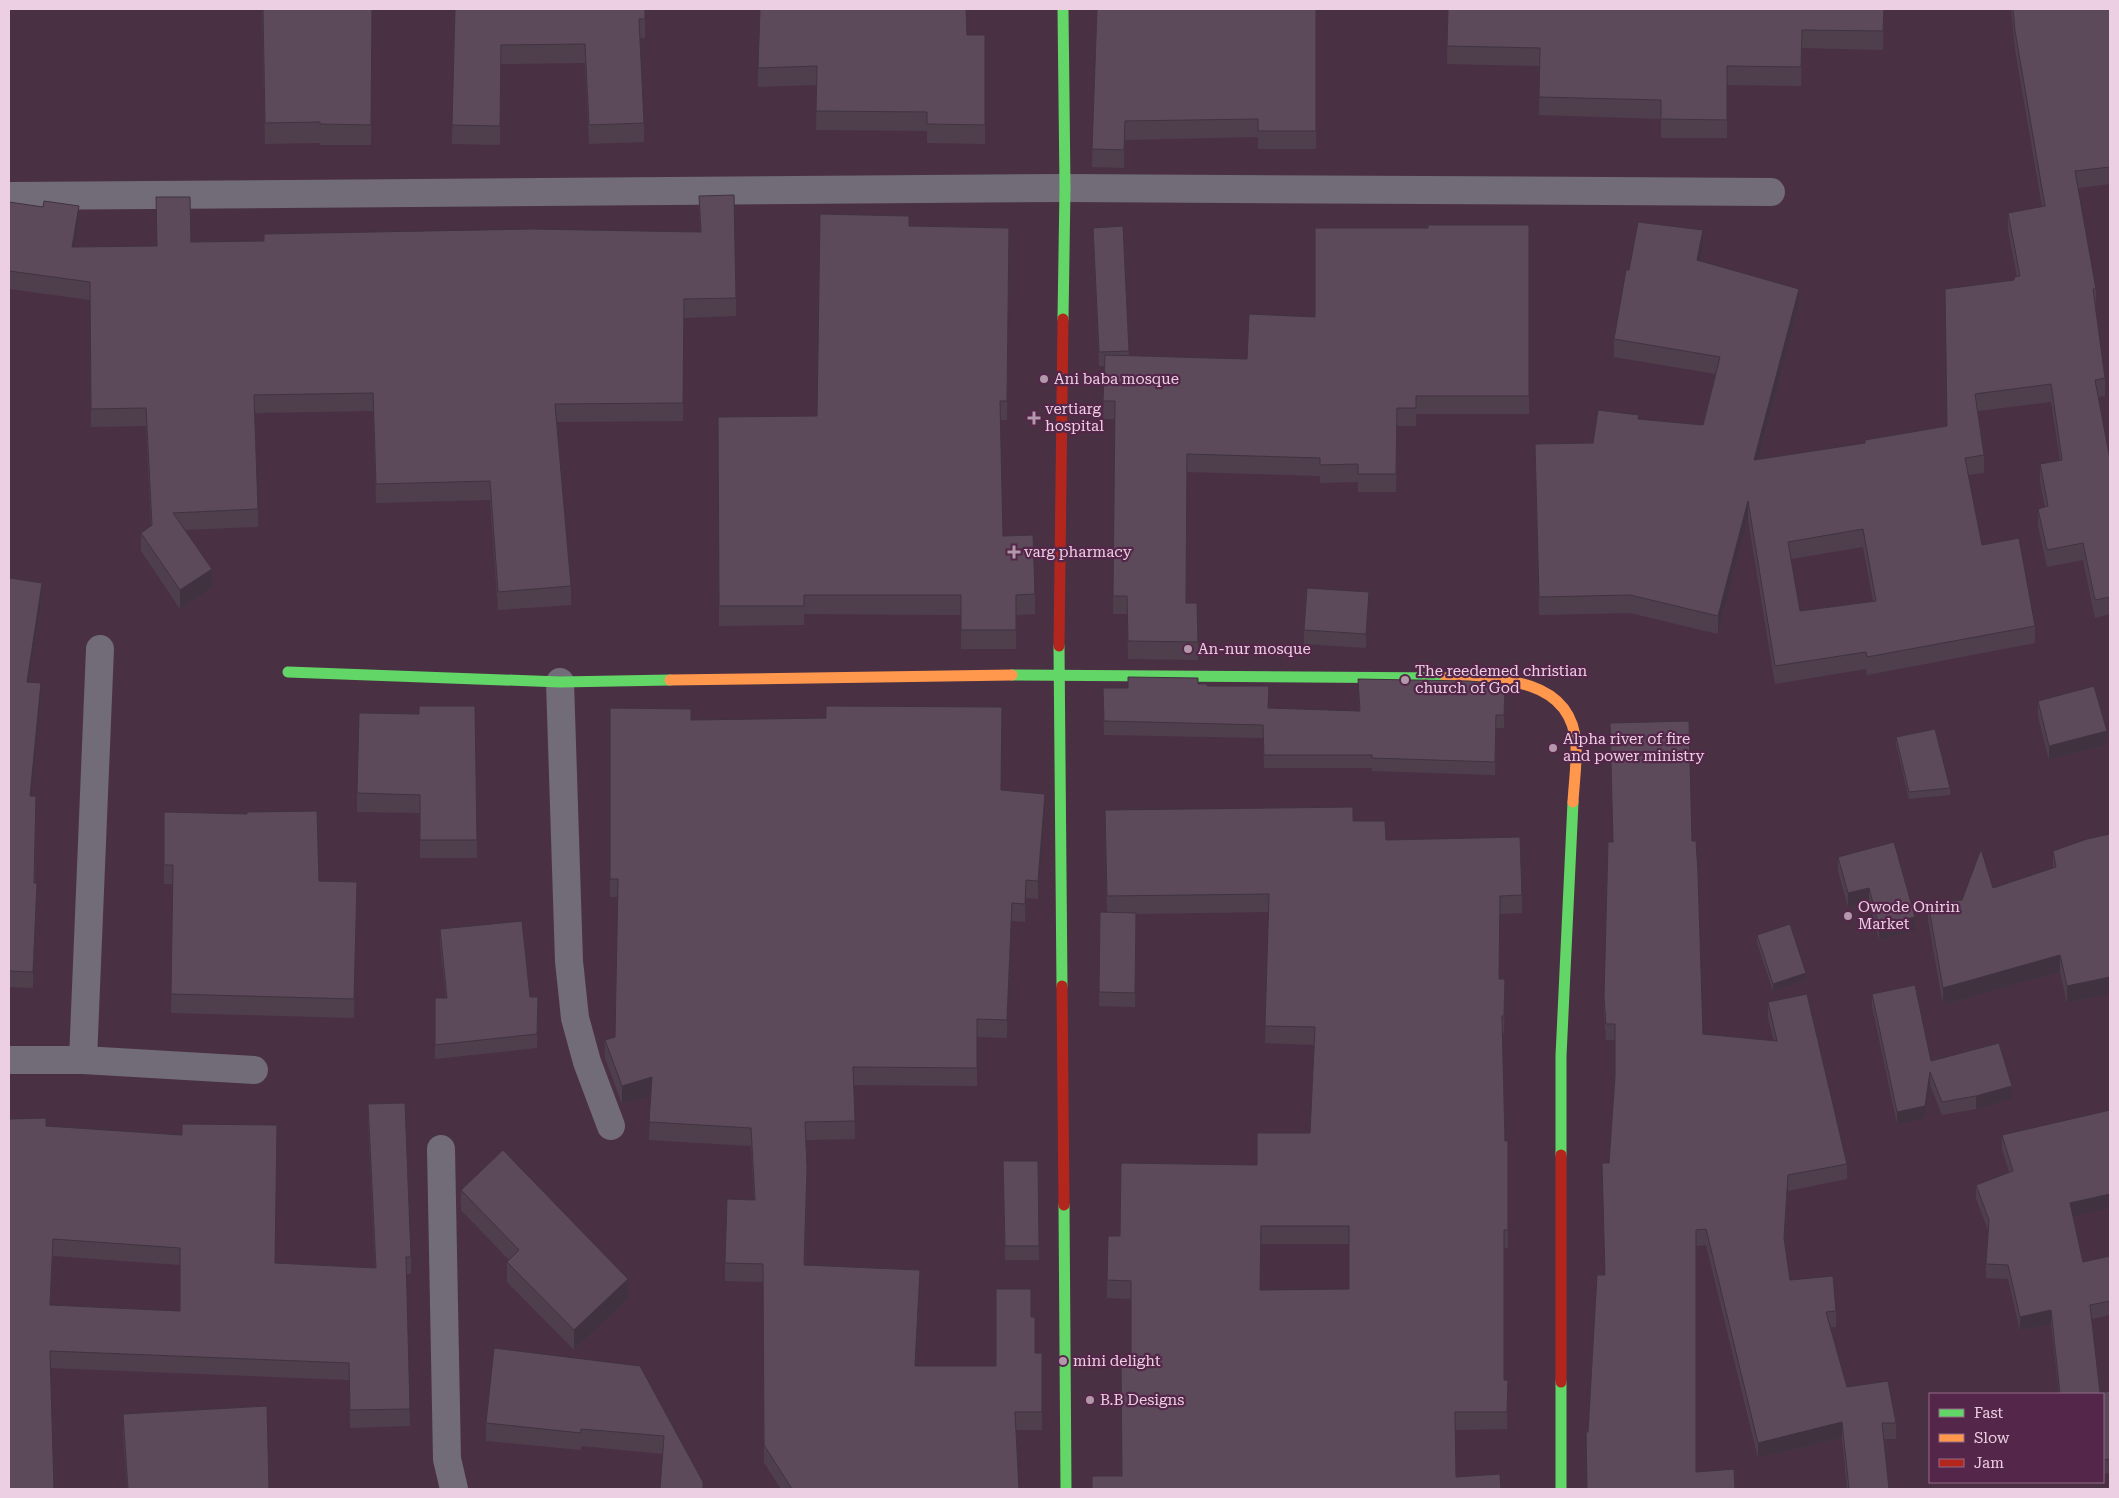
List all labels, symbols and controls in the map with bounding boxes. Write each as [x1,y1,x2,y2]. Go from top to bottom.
place label: Ani baba mosque [1054,370,1179,388]
marker: Ani baba mosque [1038,373,1050,385]
place label: vertiarg hospital [1045,400,1104,435]
marker: vertiarg hospital [1027,411,1041,425]
place label: varg pharmacy [1024,543,1132,561]
marker: varg pharmacy [1008,546,1020,558]
place label: An-nur mosque [1198,640,1311,658]
marker: An-nur mosque [1182,643,1194,655]
place label: The reedemed christian church of God [1415,662,1587,697]
marker: The reedemed christian church of God [1399,674,1411,686]
place label: Alpha river of fire and power ministry [1563,730,1704,765]
marker: Alpha river of fire and power ministry [1547,742,1559,754]
place label: Owode Onirin Market [1858,898,1960,933]
marker: Owode Onirin Market [1842,910,1854,922]
place label: mini delight [1073,1352,1161,1370]
marker: mini delight [1057,1355,1069,1367]
place label: B.B Designs [1100,1391,1184,1409]
legend [1929,1393,2104,1483]
marker: B.B Designs [1084,1394,1096,1406]
text: Fast [1974,1404,2004,1422]
text: Slow [1974,1429,2010,1447]
text: Jam [1974,1454,2004,1472]

